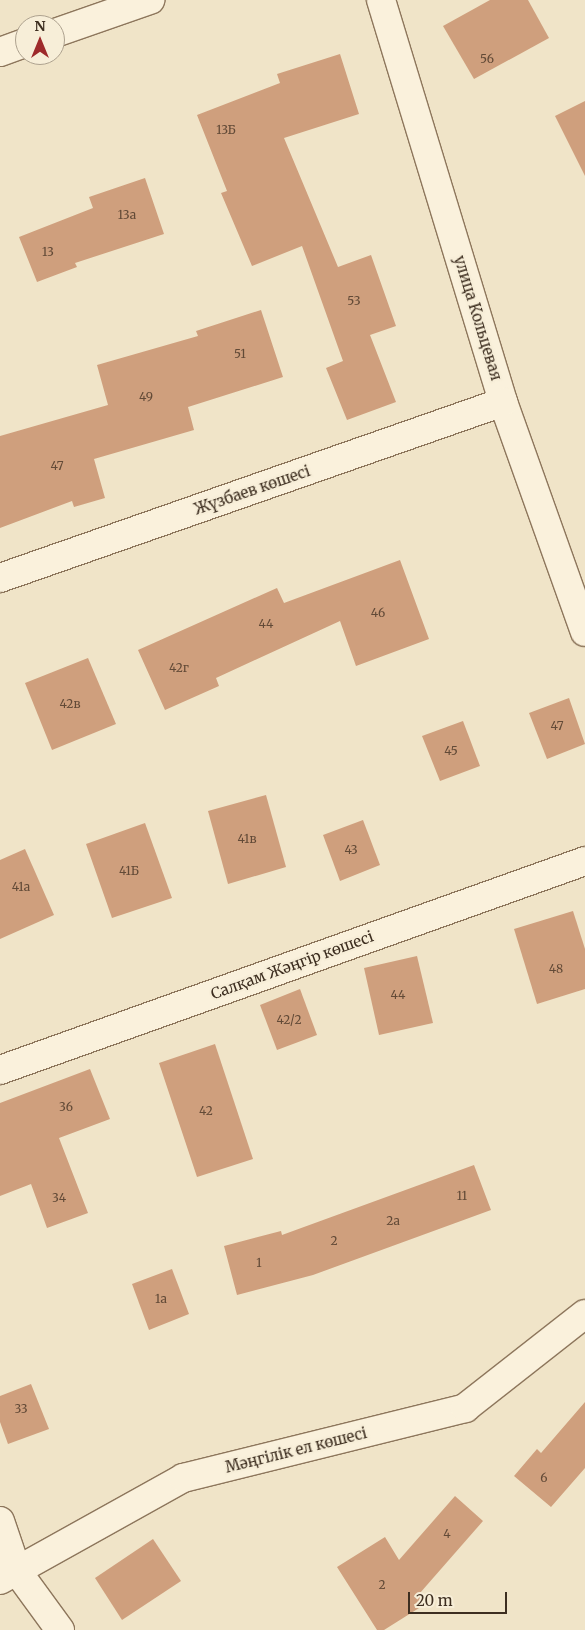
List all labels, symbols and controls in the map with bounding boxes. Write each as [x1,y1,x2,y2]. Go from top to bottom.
north arrow [15,15,65,65]
text: N [34,17,46,35]
house number: 56 [480,52,494,66]
house number: 13Б [216,123,236,137]
house number: 13а [118,208,136,222]
house number: 13 [42,245,54,259]
street label: улица Кольцевая [450,253,506,383]
house number: 53 [347,294,361,308]
house number: 51 [234,347,246,361]
house number: 49 [139,390,153,404]
house number: 47 [50,459,64,473]
street label: Жүзбаев көшесі [192,462,312,518]
house number: 46 [371,606,385,620]
house number: 44 [259,617,273,631]
house number: 42г [169,661,189,675]
house number: 42в [60,697,80,711]
house number: 47 [550,719,564,733]
house number: 45 [444,744,458,758]
house number: 41в [238,832,256,846]
house number: 43 [344,843,358,857]
house number: 41Б [119,864,139,878]
house number: 41а [12,880,30,894]
street label: Салқам Жәңгір көшесі [208,927,376,1003]
house number: 48 [549,962,563,976]
house number: 44 [391,988,405,1002]
house number: 42/2 [276,1013,302,1027]
house number: 36 [59,1100,73,1114]
house number: 42 [199,1104,213,1118]
house number: 11 [457,1189,467,1203]
house number: 34 [52,1191,66,1205]
house number: 2а [386,1214,400,1228]
house number: 2 [330,1234,338,1248]
house number: 1 [256,1256,262,1270]
house number: 1а [155,1292,167,1306]
house number: 33 [14,1402,28,1416]
street label: Мәңгілік ел көшесі [223,1424,369,1476]
house number: 6 [540,1471,548,1485]
house number: 4 [443,1527,451,1541]
house number: 2 [378,1578,386,1592]
scale bar [410,1582,509,1614]
text: 20 m [416,1591,453,1610]

